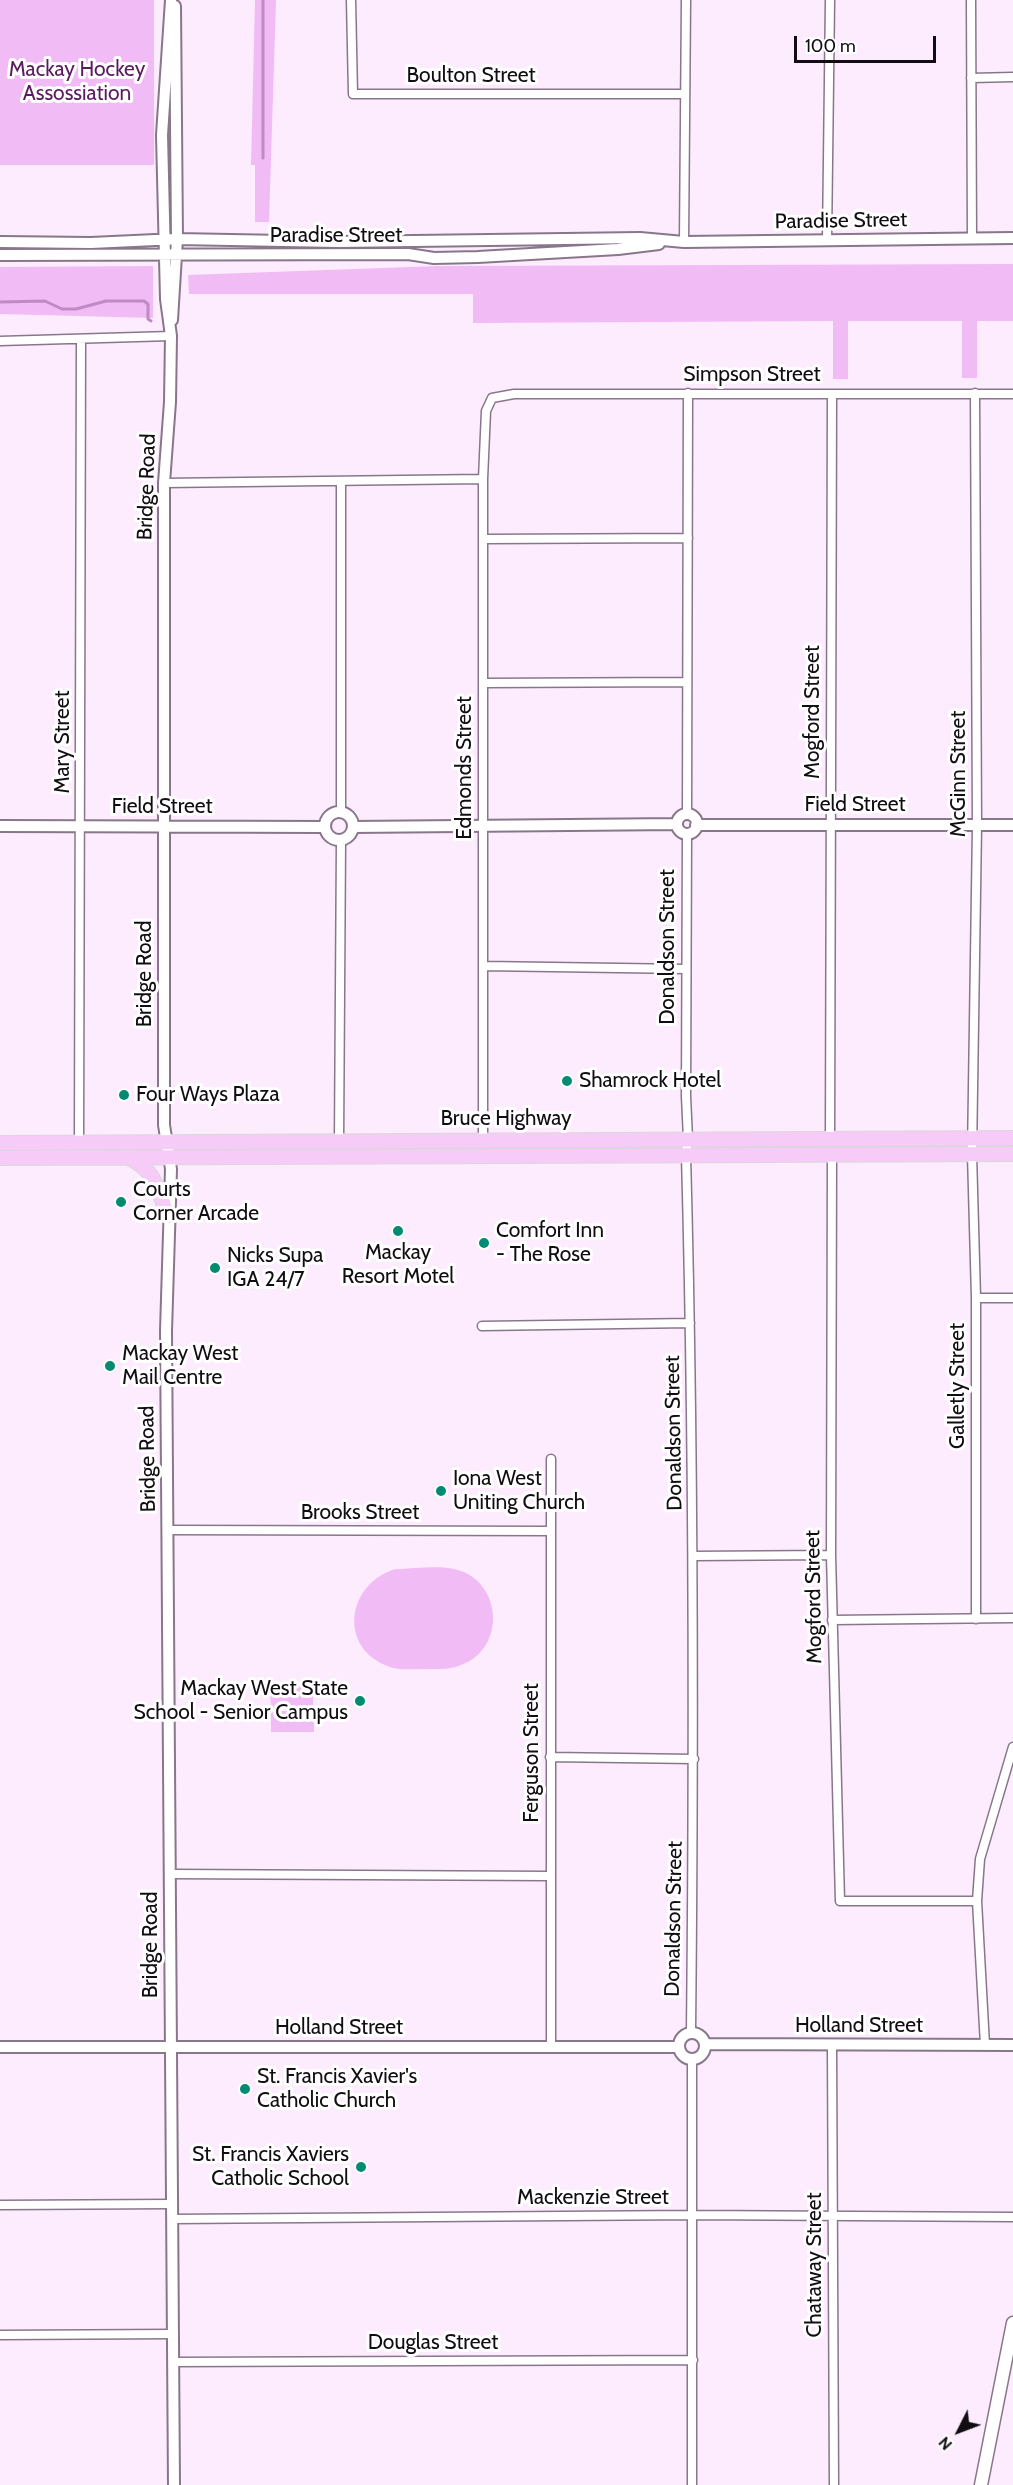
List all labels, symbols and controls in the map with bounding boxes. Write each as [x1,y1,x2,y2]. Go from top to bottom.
scale bar [797,24,940,62]
text: 100 m [805,35,856,57]
park label: Mackay Hockey Assossiation [9,57,145,107]
street label: Boulton Street [407,63,535,89]
street label: Paradise Street [774,207,908,235]
street label: Paradise Street [270,223,402,249]
street label: Simpson Street [683,362,821,388]
street label: Bridge Road [133,433,161,541]
street label: Mogford Street [800,645,826,779]
street label: Mary Street [50,691,76,793]
street label: Edmonds Street [452,696,478,840]
street label: McGinn Street [946,711,972,837]
street label: Field Street [804,792,906,818]
street label: Field Street [111,794,213,820]
street label: Donaldson Street [655,869,681,1025]
street label: Bridge Road [132,921,158,1027]
place label: Shamrock Hotel [579,1068,721,1094]
marker: Shamrock Hotel [560,1074,574,1088]
place label: Four Ways Plaza [136,1082,280,1108]
marker: Four Ways Plaza [117,1088,131,1102]
street label: Bruce Highway [440,1106,572,1132]
place label: Courts Corner Arcade [133,1177,259,1227]
marker: Courts Corner Arcade [114,1195,128,1209]
place label: Comfort Inn - The Rose [496,1218,604,1268]
marker: Mackay Resort Motel [391,1224,405,1238]
marker: Comfort Inn - The Rose [477,1236,491,1250]
place label: Mackay Resort Motel [342,1240,454,1290]
place label: Nicks Supa IGA 24/7 [227,1243,323,1293]
marker: Nicks Supa IGA 24/7 [208,1261,222,1275]
street label: Galletly Street [945,1323,971,1449]
place label: Mackay West Mail Centre [122,1341,238,1391]
street label: Donaldson Street [660,1355,688,1511]
marker: Mackay West Mail Centre [103,1359,117,1373]
street label: Bridge Road [134,1405,162,1513]
place label: Iona West Uniting Church [453,1466,585,1516]
marker: Iona West Uniting Church [434,1484,448,1498]
street label: Brooks Street [301,1500,419,1526]
street label: Mogford Street [800,1530,828,1664]
place label: Mackay West State School - Senior Campus [133,1676,348,1726]
street label: Ferguson Street [519,1683,545,1823]
marker: Mackay West State School - Senior Campus [353,1694,367,1708]
street label: Donaldson Street [660,1841,688,1997]
street label: Bridge Road [138,1892,164,1998]
street label: Holland Street [795,2013,923,2039]
street label: Holland Street [275,2015,403,2041]
place label: St. Francis Xavier's Catholic Church [257,2064,417,2114]
marker: St. Francis Xavier's Catholic Church [238,2082,252,2096]
place label: St. Francis Xaviers Catholic School [192,2142,349,2192]
marker: St. Francis Xaviers Catholic School [354,2160,368,2174]
street label: Mackenzie Street [517,2185,669,2211]
street label: Chataway Street [802,2192,828,2338]
street label: Douglas Street [368,2330,498,2356]
north arrow [929,2401,989,2461]
text: N [934,2433,956,2454]

